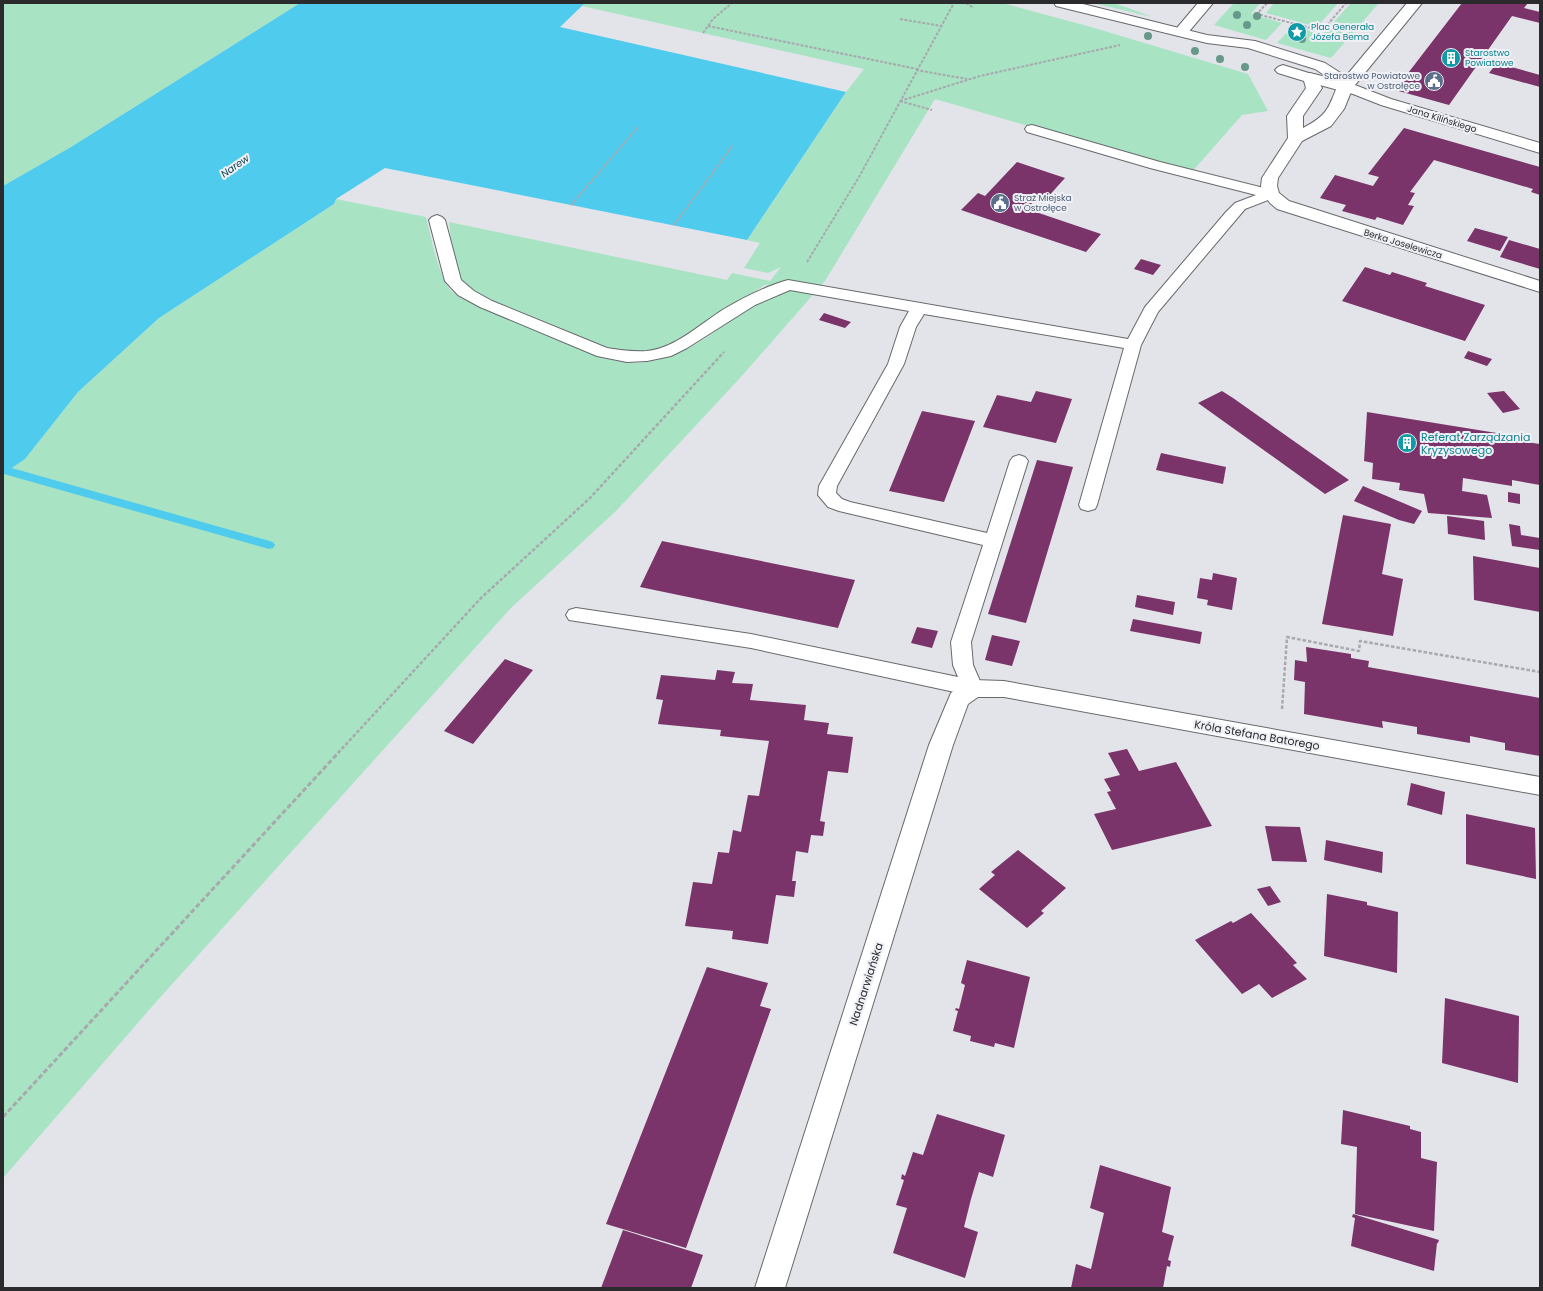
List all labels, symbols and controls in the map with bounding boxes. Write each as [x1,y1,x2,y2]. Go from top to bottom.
place icon: Plac Generała Józefa Bema [1286,21,1308,43]
place label: Plac Generała Józefa Bema [1311,21,1374,43]
building icon: Starostwo Powiatowe [1440,47,1462,69]
place label: Starostwo Powiatowe [1465,47,1514,69]
place label: Starostwo Powiatowe w Ostrołęce [1324,70,1420,92]
public building icon: Starostwo Powiatowe w Ostrołęce [1423,70,1445,92]
street label: Jana Kilińskiego [1406,103,1478,135]
water label: Narew [218,150,253,181]
public building icon: Straż Miejska w Ostrołęce [989,192,1011,214]
place label: Straż Miejska w Ostrołęce [1014,192,1072,214]
street label: Berka Joselewicza [1362,226,1444,262]
place label: Referat Zarządzania Kryzysowego [1421,429,1530,458]
building icon: Referat Zarządzania Kryzysowego [1396,432,1418,454]
street label: Króla Stefana Batorego [1193,716,1321,754]
street label: Nadnarwiańska [845,941,887,1027]

